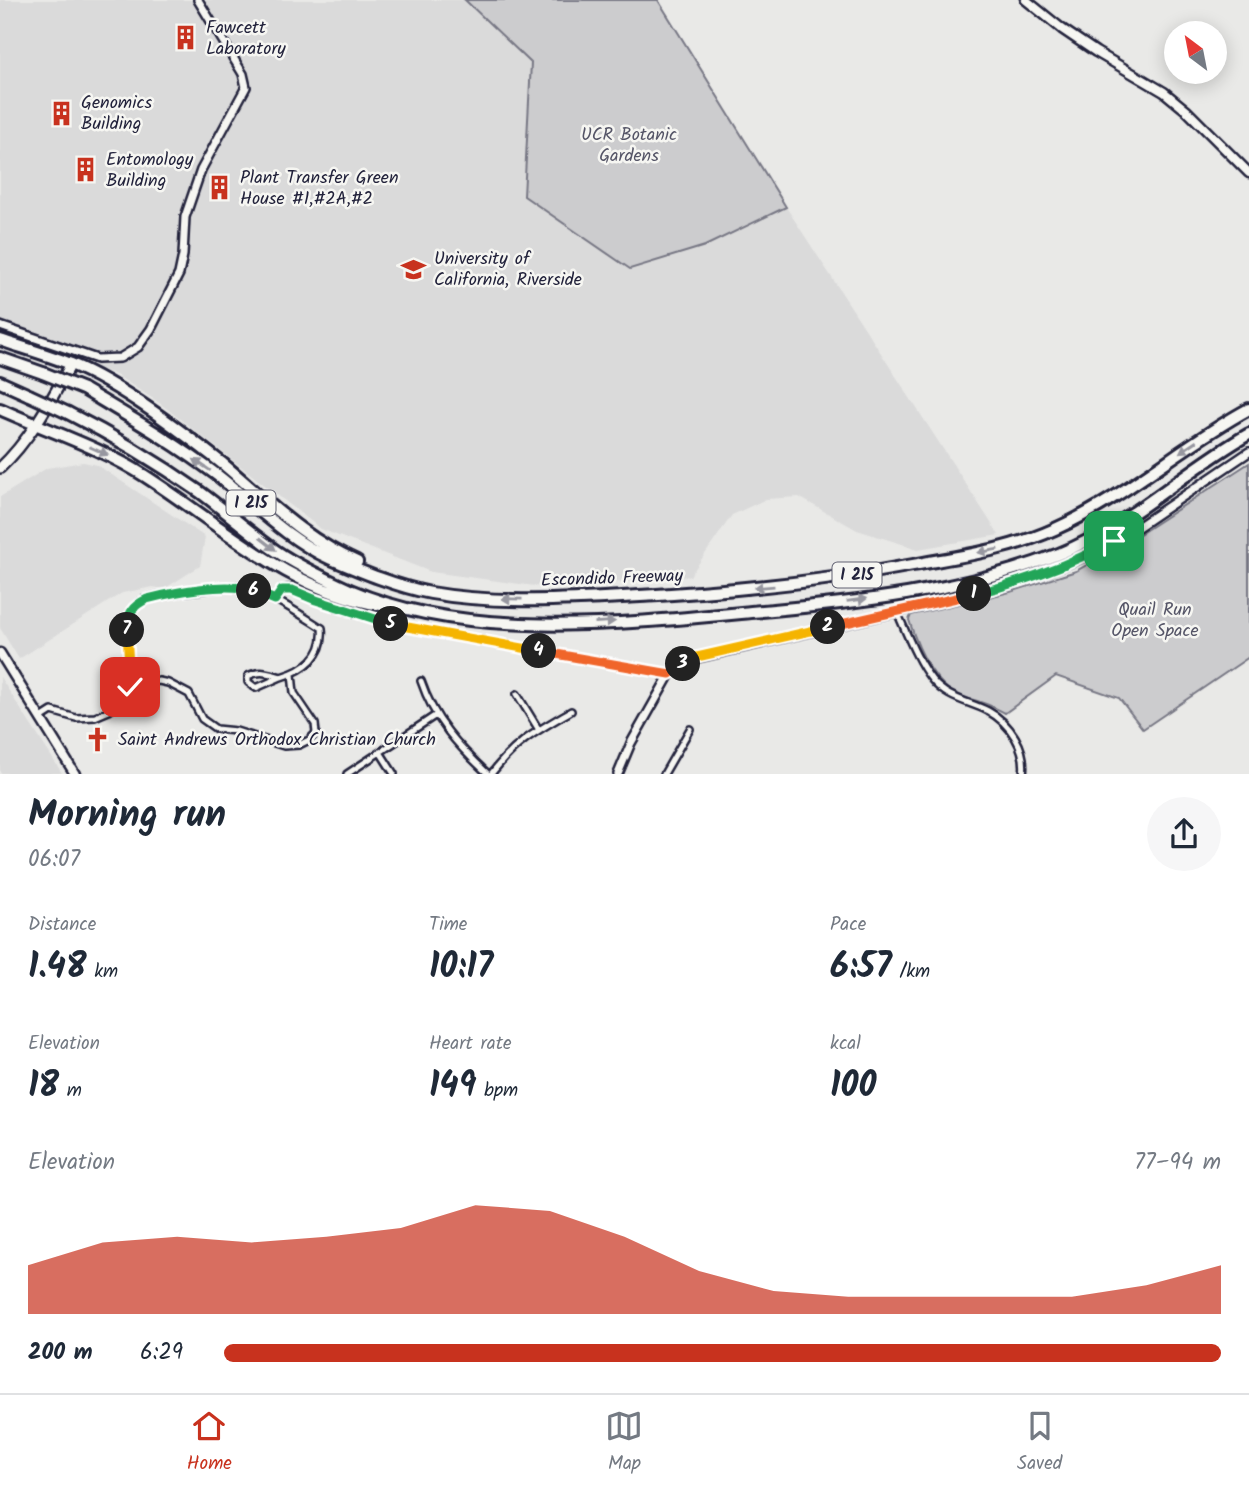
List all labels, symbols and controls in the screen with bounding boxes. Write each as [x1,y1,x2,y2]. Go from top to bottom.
place label: Fawcett Laboratory [206,14,286,64]
north arrow [1164,21,1227,84]
map controls [1164,21,1227,84]
building icon: Fawcett Laboratory [172,24,200,52]
place label: Genomics Building [81,89,152,139]
building icon: Genomics Building [47,99,75,127]
park label: UCR Botanic Gardens [581,121,677,171]
place label: Entomology Building [106,146,194,196]
building icon: Entomology Building [72,156,100,184]
place label: Plant Transfer Green House #1,#2A,#2 [240,164,399,214]
building icon: Plant Transfer Green House #1,#2A,#2 [206,174,234,202]
place label: University of California, Riverside [434,245,582,295]
school or university icon: University of California, Riverside [400,255,428,283]
one-way arrow [1179,440,1197,454]
one-way arrow [88,446,109,457]
one-way arrow [193,459,212,472]
road number: I 215 [226,490,276,516]
pin [1084,511,1144,571]
icon: arrive [1095,522,1133,560]
one-way arrow [258,537,276,552]
one-way arrow [977,546,999,557]
street label: Escondido Freeway [540,562,684,596]
road number: I 215 [832,562,882,588]
pin: 6 [236,574,272,608]
text: 6 [248,575,259,605]
pin: 1 [956,576,992,612]
text: 1 [971,578,976,608]
one-way arrow [752,582,774,593]
one-way arrow [501,593,523,604]
one-way arrow [846,594,868,605]
park label: Quail Run Open Space [1111,596,1199,646]
pin: 5 [374,606,408,642]
text: 5 [386,608,395,638]
pin: 2 [810,610,846,644]
text: 2 [822,611,833,641]
pin: 7 [110,612,144,648]
text: 7 [122,614,131,644]
one-way arrow [594,617,616,628]
pin: 4 [522,634,556,668]
text: 4 [533,635,544,665]
pin: 3 [666,646,700,682]
text: 3 [677,648,688,678]
pin [100,657,160,717]
icon: check [111,668,149,706]
church icon: Saint Andrews Orthodox Christian Church [84,726,112,754]
place label: Saint Andrews Orthodox Christian Church [118,726,436,755]
text: Morning run [28,786,226,846]
button: share [1147,797,1221,871]
text: 06:07 [28,842,80,878]
text: Distance [28,910,96,940]
text: Time [429,910,467,940]
text: Pace [830,910,866,940]
text: 1.48 [28,940,87,996]
text: 10:17 [429,940,493,996]
text: 6:57 [830,940,892,996]
text: km [87,957,118,987]
text: /km [892,957,930,987]
text: Elevation [28,1029,100,1059]
text: Heart rate [429,1029,512,1059]
text: kcal [830,1029,861,1059]
text: 18 [28,1059,59,1115]
text: 149 [429,1059,476,1115]
text: 100 [830,1059,876,1115]
text: m [59,1076,82,1106]
text: bpm [476,1076,518,1106]
text: Elevation [28,1145,115,1181]
text: 77–94 m [1134,1145,1221,1181]
text: 200 m [28,1335,93,1371]
text: 6:29 [140,1335,183,1371]
tab: Home [187,1407,232,1479]
tab: Map [605,1407,643,1479]
tab: Saved [1017,1407,1062,1479]

